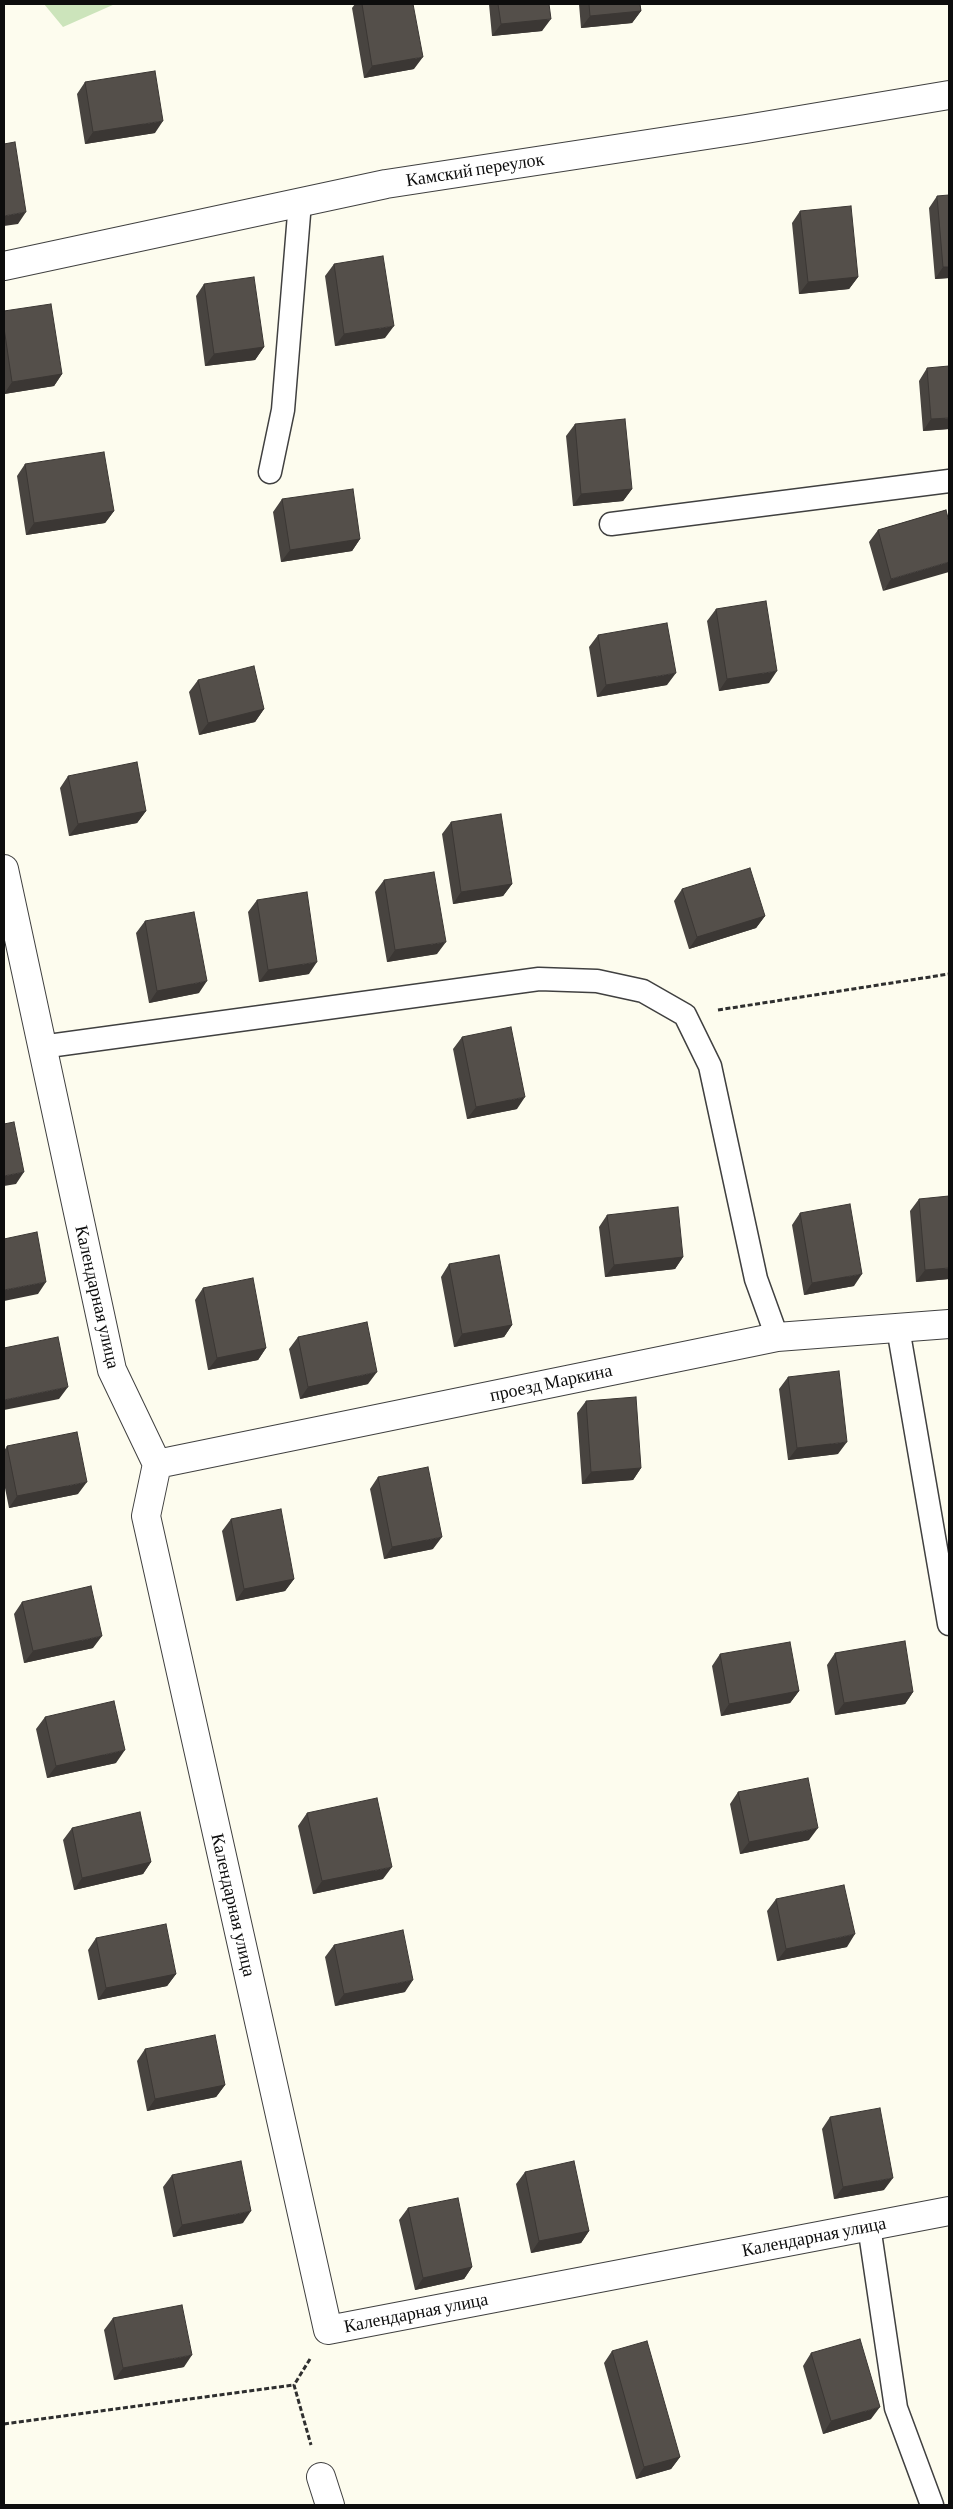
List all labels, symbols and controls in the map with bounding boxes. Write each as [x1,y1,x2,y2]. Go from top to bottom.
street label: Камский переулок [404,148,546,192]
street label: Календарная улица [70,1223,124,1371]
street label: проезд Маркина [488,1360,614,1406]
street label: Календарная улица [206,1831,260,1979]
street label: Календарная улица [740,2212,888,2262]
street label: Календарная улица [342,2288,490,2338]

